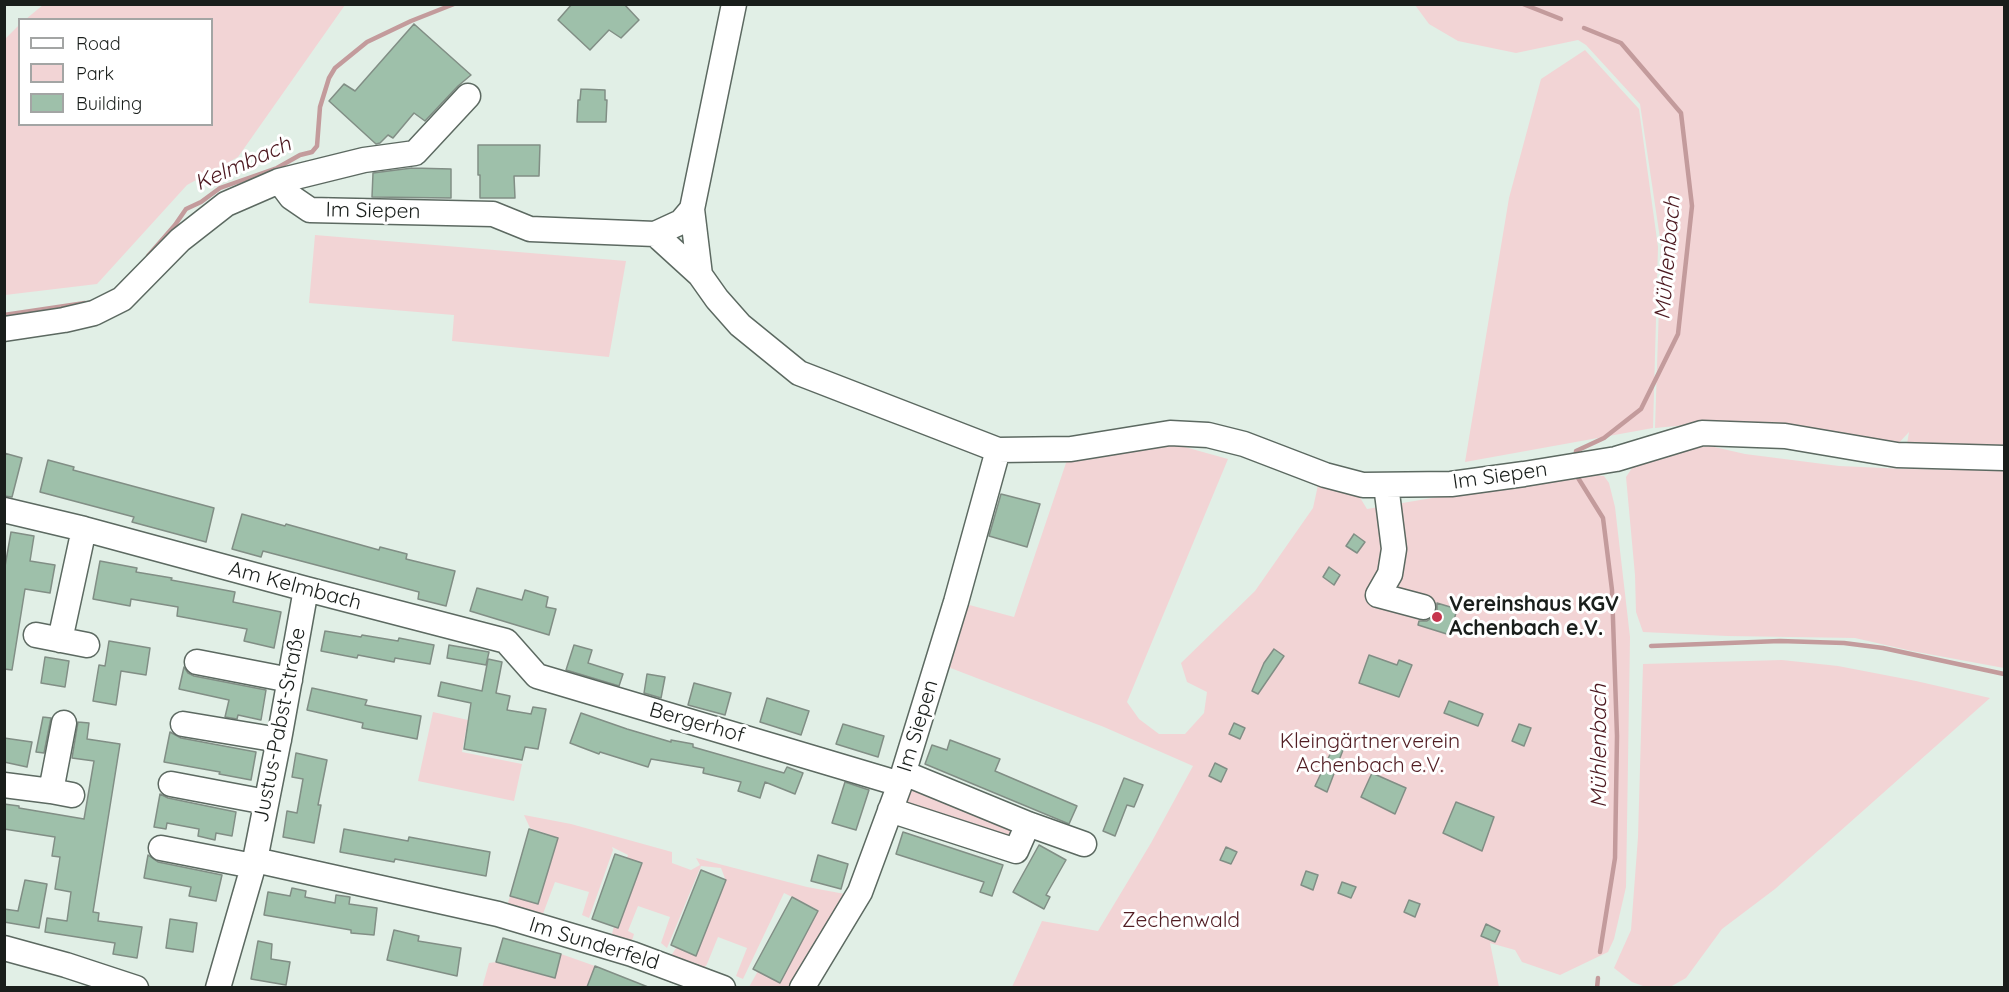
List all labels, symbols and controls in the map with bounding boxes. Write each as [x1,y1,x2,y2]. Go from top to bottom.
legend [18,18,213,126]
text: Road [76,32,121,55]
text: Park [76,62,114,85]
text: Building [76,92,142,115]
water label: Kelmbach [191,131,295,197]
water label: Mühlenbach [1649,195,1687,321]
street label: Im Siepen [325,198,421,224]
street label: Im Siepen [1451,457,1549,495]
street label: Am Kelmbach [226,556,364,616]
place label: Vereinshaus KGV Achenbach e.V. [1449,592,1619,642]
marker: Vereinshaus KGV Achenbach e.V. [1430,610,1444,624]
street label: Justus-Pabst-Straße [249,625,311,825]
street label: Im Siepen [892,677,944,775]
water label: Mühlenbach [1586,684,1612,808]
street label: Bergerhof [646,697,748,749]
park label: Kleingärtnerverein Achenbach e.V. [1280,729,1460,779]
park label: Zechenwald [1122,908,1240,934]
street label: Im Sunderfeld [526,912,662,976]

